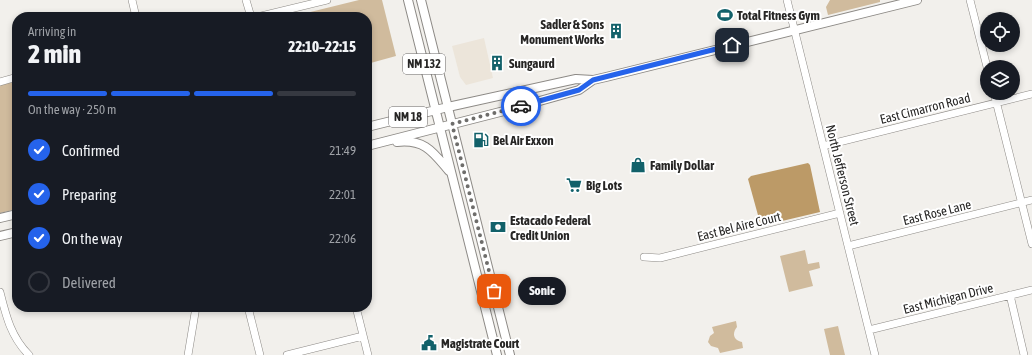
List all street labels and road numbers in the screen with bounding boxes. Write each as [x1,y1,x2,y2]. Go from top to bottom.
road number: NM 132 [403,54,445,74]
street label: East Cimarron Road [878,90,972,127]
road number: NM 18 [389,107,427,127]
street label: North Jefferson Street [823,123,862,227]
street label: East Rose Lane [901,197,973,228]
street label: East Bel Aire Court [696,209,783,244]
street label: East Michigan Drive [902,280,995,317]

